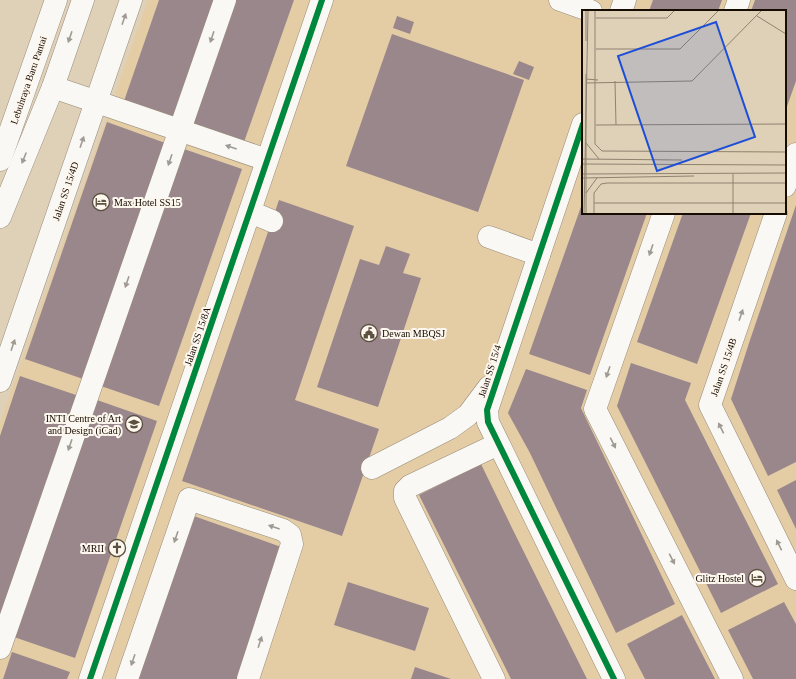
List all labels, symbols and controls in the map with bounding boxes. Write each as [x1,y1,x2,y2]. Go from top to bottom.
inset map [582,10,786,214]
one-way arrow [122,13,128,25]
one-way arrow [67,31,73,43]
one-way arrow [209,31,215,43]
street label: Lebuhraya Baru Pantai [8,35,49,126]
one-way arrow [79,136,85,148]
one-way arrow [224,144,236,150]
one-way arrow [21,153,27,164]
one-way arrow [166,154,172,166]
street label: Jalan SS 15/4D [50,160,81,222]
hotel icon: Max Hotel SS15 [91,192,111,212]
place label: Max Hotel SS15 [114,197,181,208]
one-way arrow [648,244,654,256]
one-way arrow [124,277,130,289]
street label: Jalan SS 15/8A [182,304,213,367]
one-way arrow [738,308,744,320]
public building icon: Dewan MBQSJ [359,323,379,343]
place label: Dewan MBQSJ [382,328,445,339]
street label: Jalan SS 15/4B [708,336,739,398]
one-way arrow [10,338,16,350]
street label: Jalan SS 15/4 [476,344,503,399]
one-way arrow [605,367,611,379]
place label: INTI Centre of Art and Design (iCad) [46,413,121,437]
school or university icon: INTI Centre of Art and Design (iCad) [124,414,144,434]
one-way arrow [718,422,724,434]
one-way arrow [610,438,616,449]
one-way arrow [67,439,73,451]
one-way arrow [268,524,280,530]
one-way arrow [173,531,179,543]
church icon: MRII [107,538,127,558]
one-way arrow [776,539,782,550]
place label: MRII [82,543,104,554]
one-way arrow [669,554,675,565]
hotel icon: Glitz Hostel [747,568,767,588]
place label: Glitz Hostel [695,573,744,584]
one-way arrow [257,636,263,648]
one-way arrow [130,654,136,666]

